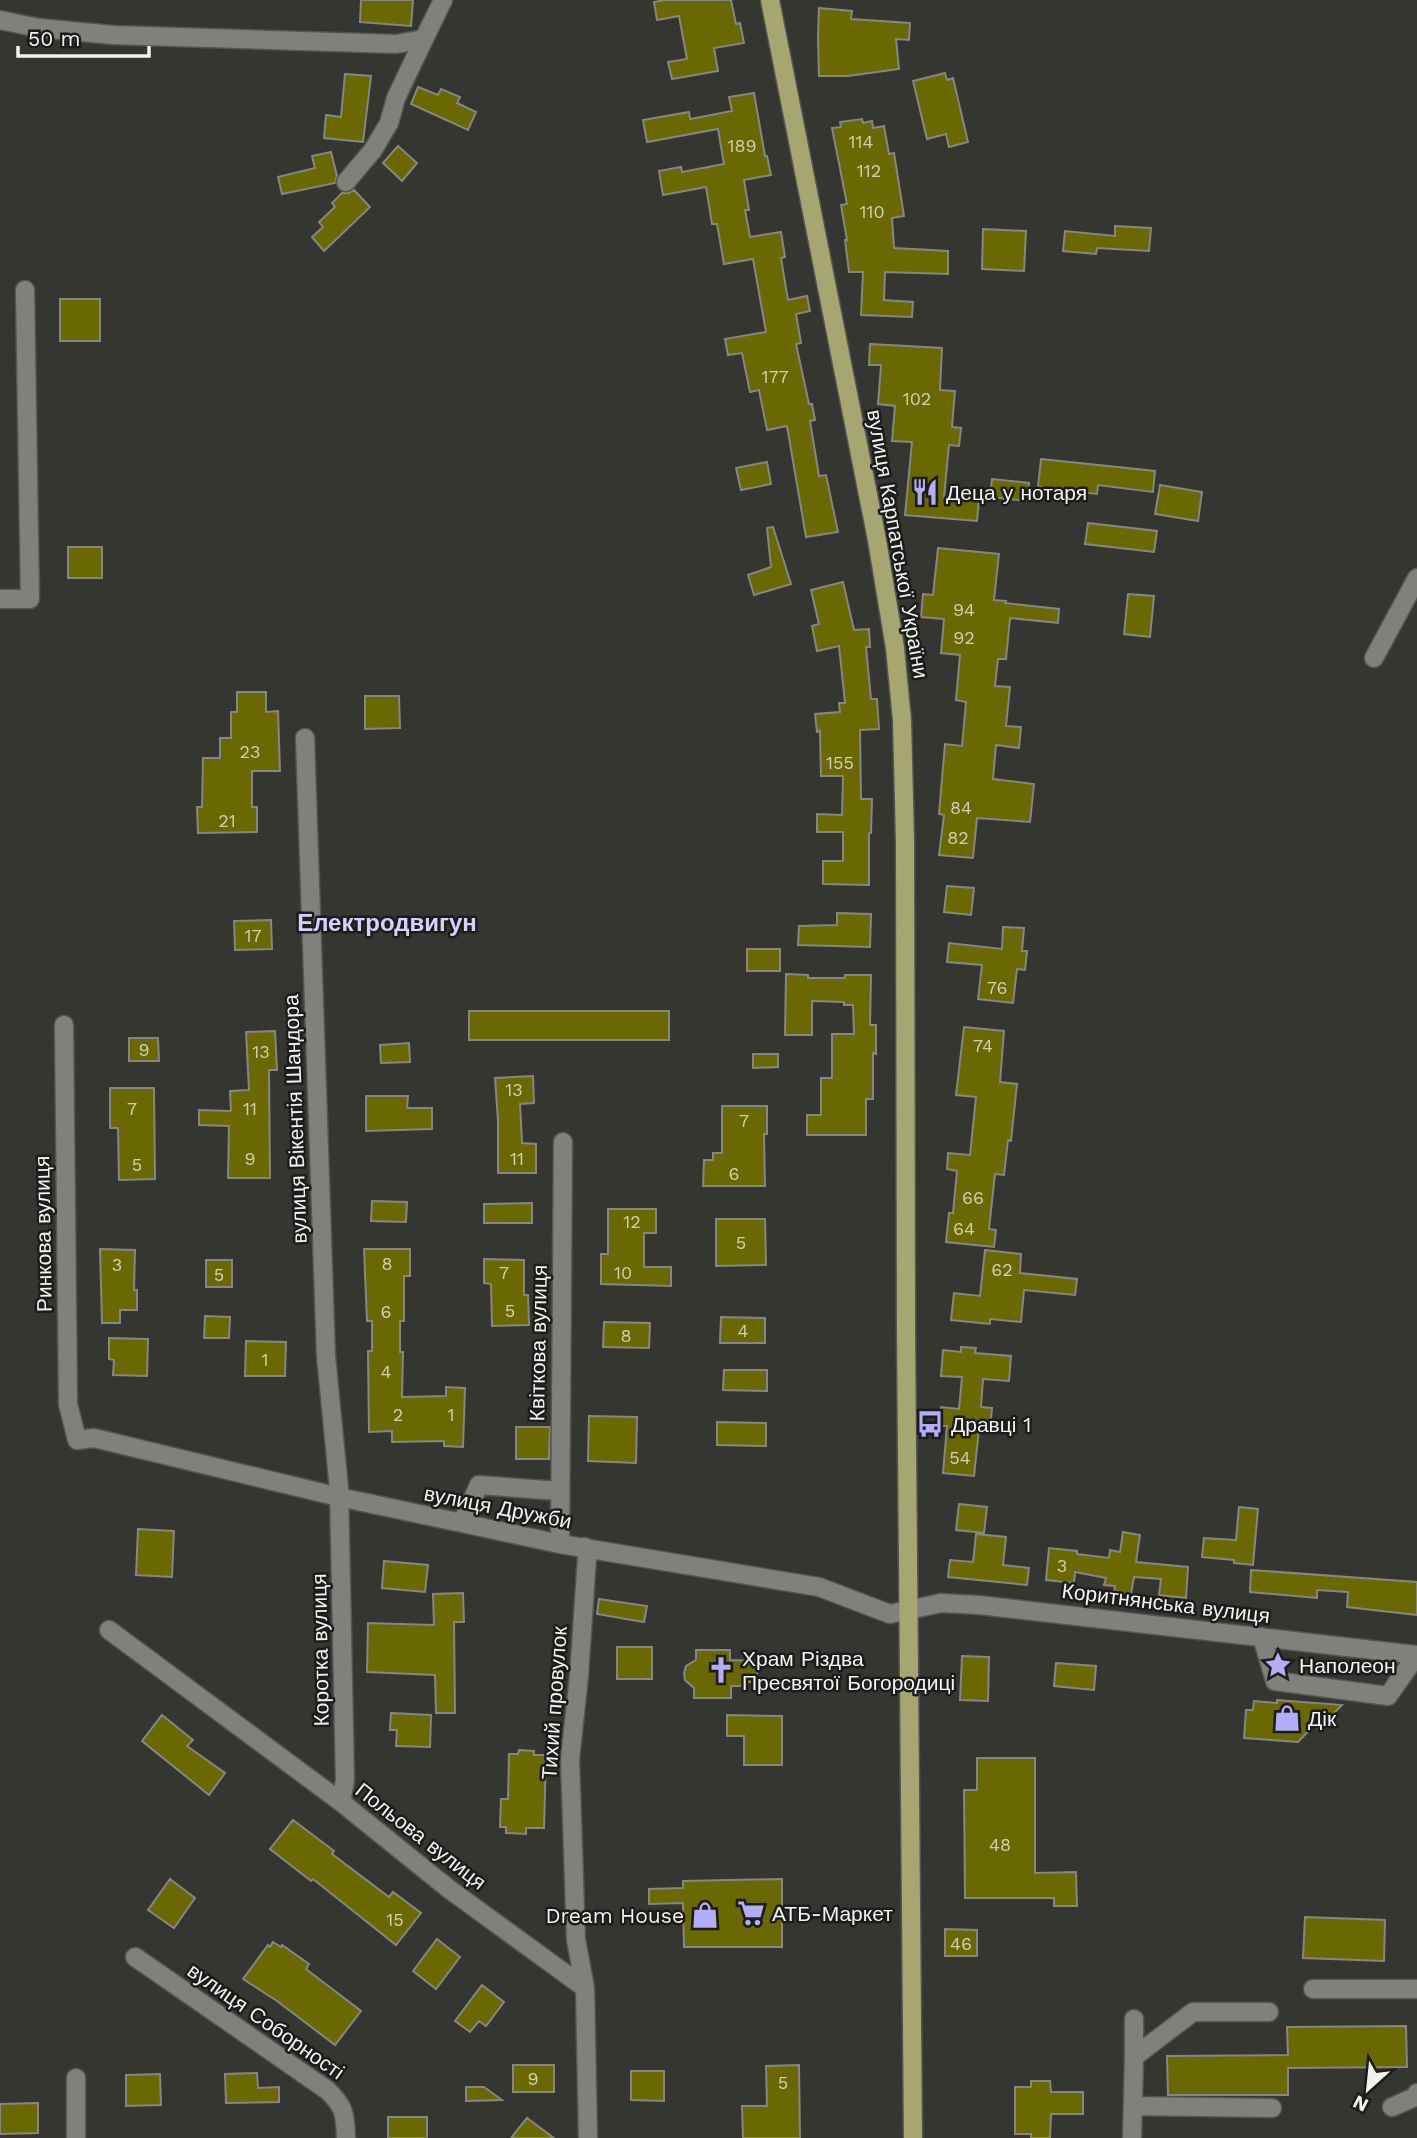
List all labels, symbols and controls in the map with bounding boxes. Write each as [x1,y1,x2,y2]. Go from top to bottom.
scale bar [18,14,149,58]
text: 50 m [28,26,80,51]
house number: 114 [848,131,874,152]
house number: 189 [727,135,757,156]
house number: 112 [857,160,881,181]
house number: 110 [859,201,885,222]
house number: 177 [761,366,789,387]
house number: 102 [903,388,931,409]
street label: вулиця Карпатської України [862,408,934,680]
restaurant icon: Деца у нотаря [910,477,940,507]
place label: Деца у нотаря [946,480,1087,505]
house number: 94 [953,599,975,620]
house number: 92 [953,627,975,648]
house number: 23 [240,741,261,762]
house number: 155 [826,752,854,773]
house number: 84 [950,797,972,818]
house number: 21 [218,810,236,831]
house number: 82 [947,827,969,848]
district label: Електродвигун [297,909,477,937]
house number: 17 [244,925,262,946]
house number: 76 [987,977,1007,998]
street label: вулиця Вікентія Шандора [278,994,312,1244]
house number: 74 [973,1035,993,1056]
house number: 9 [138,1039,150,1060]
house number: 13 [252,1041,270,1062]
house number: 13 [505,1079,523,1100]
house number: 7 [127,1098,137,1119]
house number: 11 [243,1098,257,1119]
house number: 7 [739,1110,749,1131]
house number: 9 [244,1148,256,1169]
house number: 11 [510,1148,524,1169]
house number: 5 [132,1154,142,1175]
street label: Ринкова вулиця [29,1156,57,1312]
house number: 6 [729,1163,739,1184]
house number: 66 [962,1187,984,1208]
house number: 12 [623,1211,641,1232]
house number: 64 [953,1218,975,1239]
house number: 5 [736,1232,746,1253]
house number: 8 [381,1253,393,1274]
house number: 3 [112,1254,122,1275]
house number: 62 [991,1259,1013,1280]
house number: 7 [499,1262,509,1283]
house number: 10 [614,1262,632,1283]
house number: 5 [214,1264,224,1285]
street label: Квіткова вулиця [524,1264,552,1422]
house number: 5 [505,1300,515,1321]
house number: 6 [381,1301,391,1322]
house number: 4 [738,1320,749,1341]
house number: 8 [620,1325,632,1346]
house number: 1 [261,1349,269,1370]
house number: 4 [381,1361,392,1382]
house number: 2 [393,1404,403,1425]
house number: 1 [447,1404,455,1425]
bus stop icon: Дравці 1 [915,1409,945,1439]
place label: Дравці 1 [951,1412,1031,1437]
house number: 54 [949,1447,971,1468]
street label: вулиця Дружби [422,1480,574,1534]
house number: 3 [1057,1555,1067,1576]
street label: Коротка вулиця [306,1573,334,1727]
street label: Коритнянська вулиця [1060,1578,1272,1628]
street label: Тихий провулок [536,1625,572,1780]
place label: Храм Різдва Пресвятої Богородиці [742,1646,955,1695]
place icon: Наполеон [1263,1650,1293,1680]
place label: Наполеон [1299,1653,1396,1678]
church icon: Храм Різдва Пресвятої Богородиці [706,1655,736,1685]
shop icon: Дік [1272,1703,1302,1733]
place label: Дік [1308,1706,1337,1731]
street label: Польова вулиця [351,1777,491,1895]
house number: 48 [989,1834,1011,1855]
supermarket icon: АТБ-Маркет [736,1898,766,1928]
shop icon: Dream House [690,1900,720,1930]
place label: АТБ-Маркет [772,1901,893,1926]
place label: Dream House [546,1903,684,1928]
house number: 15 [386,1909,404,1930]
house number: 46 [950,1933,972,1954]
street label: вулиця Соборності [183,1958,349,2084]
north arrow [1333,2054,1403,2124]
house number: 9 [527,2068,539,2089]
house number: 5 [778,2072,788,2093]
text: N [1349,2090,1372,2117]

